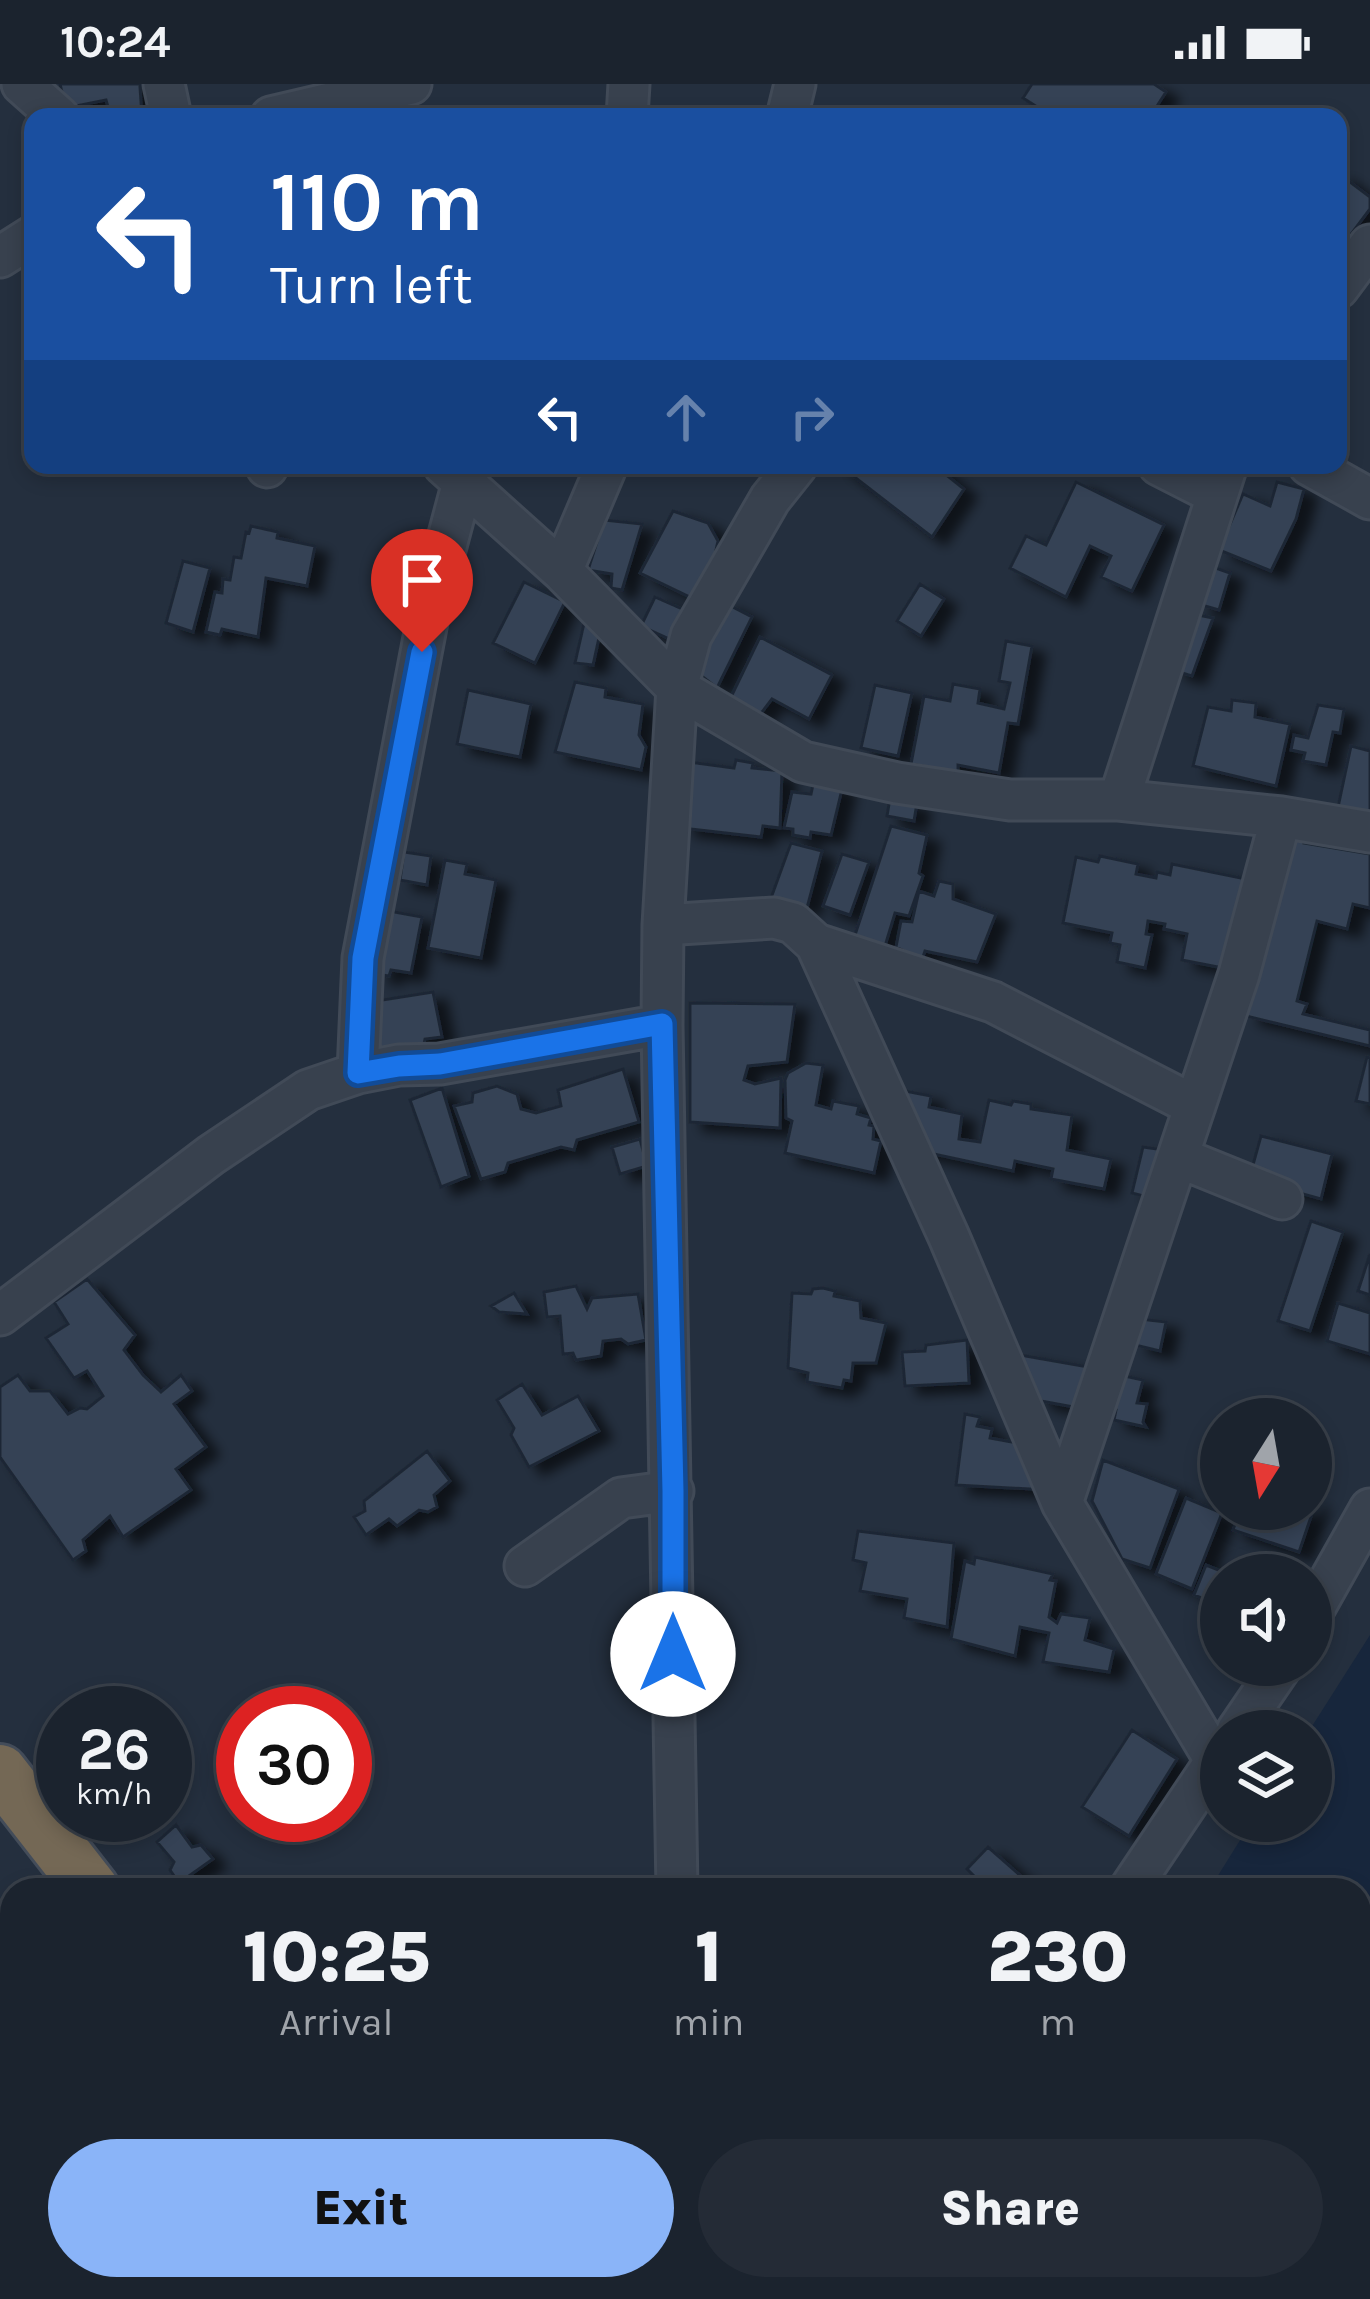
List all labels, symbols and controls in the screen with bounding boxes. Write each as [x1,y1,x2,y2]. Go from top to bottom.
text: 10:24 [60,16,171,68]
text: 110 m [270,153,484,251]
icon: left [72,156,228,312]
text: Turn left [270,253,473,317]
icon: left [527,384,593,450]
icon: ahead [653,384,719,450]
icon: right [779,384,845,450]
pin [371,529,473,652]
icon: arrive [389,547,455,613]
north arrow [1200,1398,1332,1530]
map controls [1200,1398,1332,1842]
button: sound [1200,1554,1332,1686]
position arrow [610,1591,736,1717]
speed limit sign: 30 [216,1686,372,1842]
button: layers [1200,1710,1332,1842]
text: 26 [78,1714,150,1784]
text: km/h [76,1776,152,1812]
text: 10:25 [243,1915,430,1999]
text: 1 [695,1915,722,1999]
text: 230 [987,1915,1128,1999]
text: Arrival [279,1999,393,2045]
text: min [673,1999,744,2045]
text: m [1039,1999,1076,2045]
button: Exit [48,2139,674,2277]
button: Share [698,2139,1323,2277]

